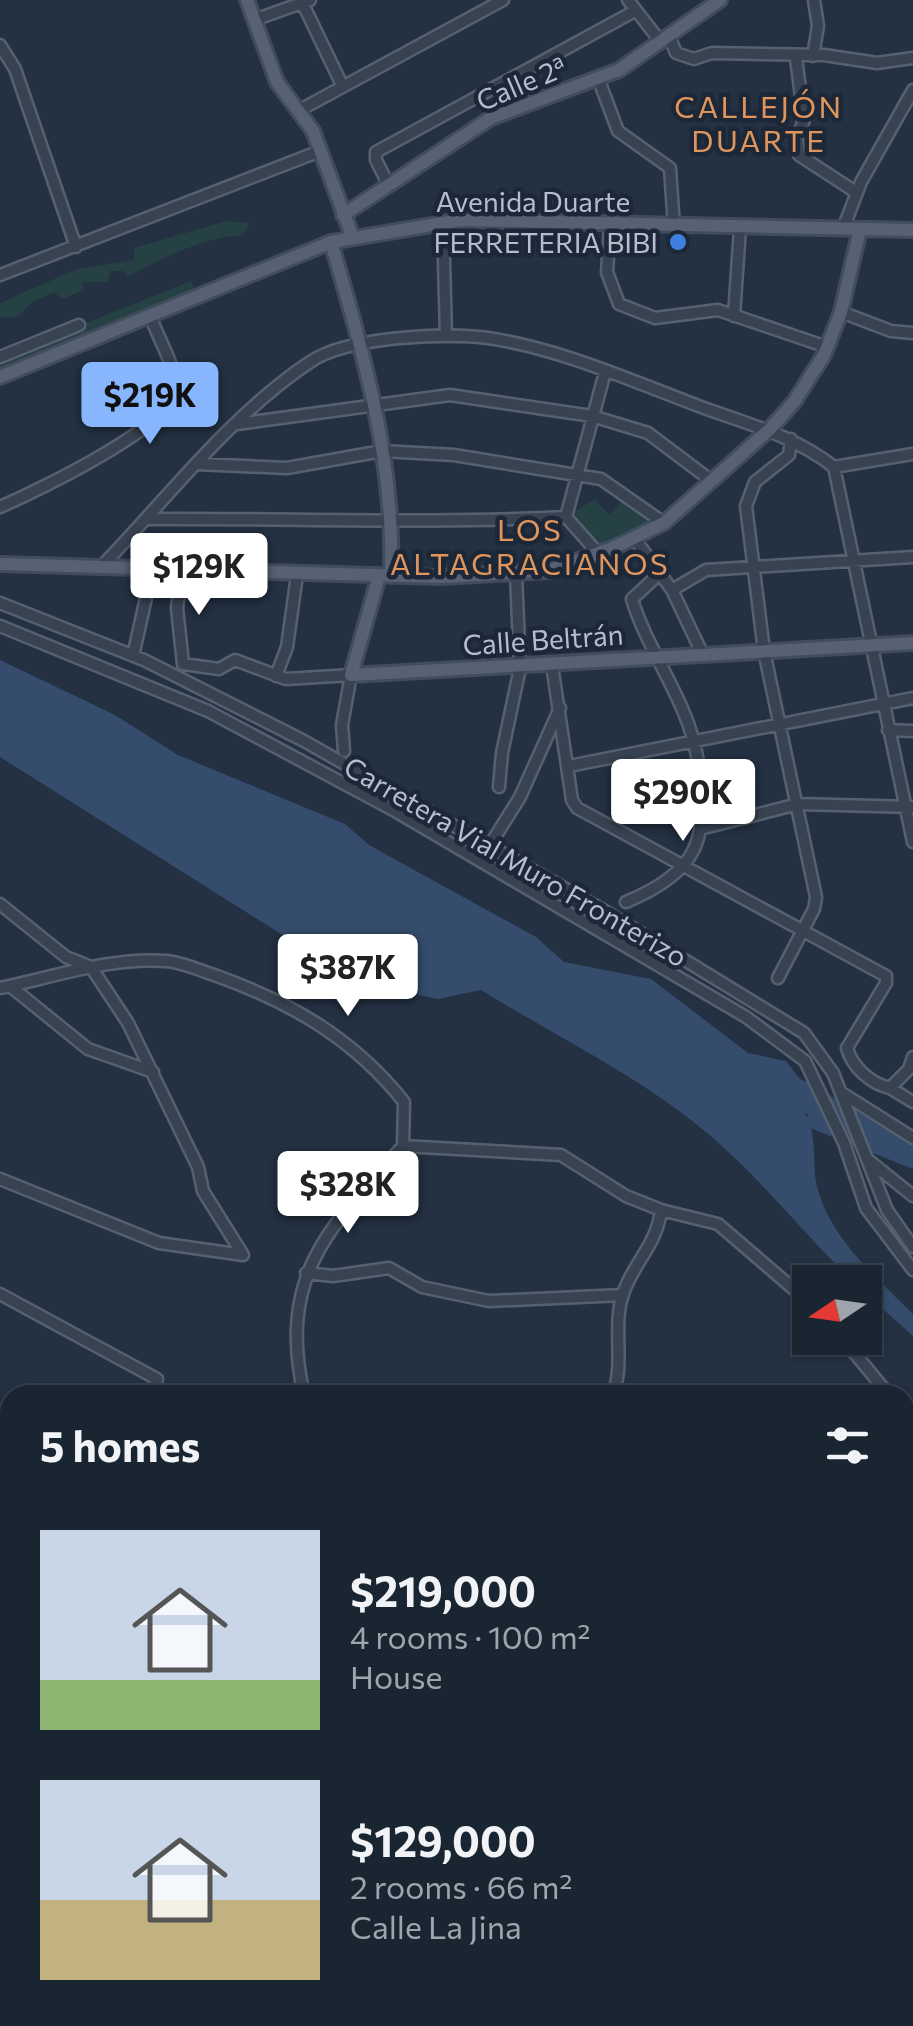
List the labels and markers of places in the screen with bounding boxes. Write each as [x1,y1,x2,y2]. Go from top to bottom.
place label: FERRETERIA BIBI [434,225,658,259]
marker: FERRETERIA BIBI [667,231,689,253]
pin: $219K [80,362,220,447]
pin: $129K [129,533,269,618]
pin: $290K [613,759,753,844]
pin: $387K [278,934,418,1019]
pin: $328K [278,1151,418,1236]

